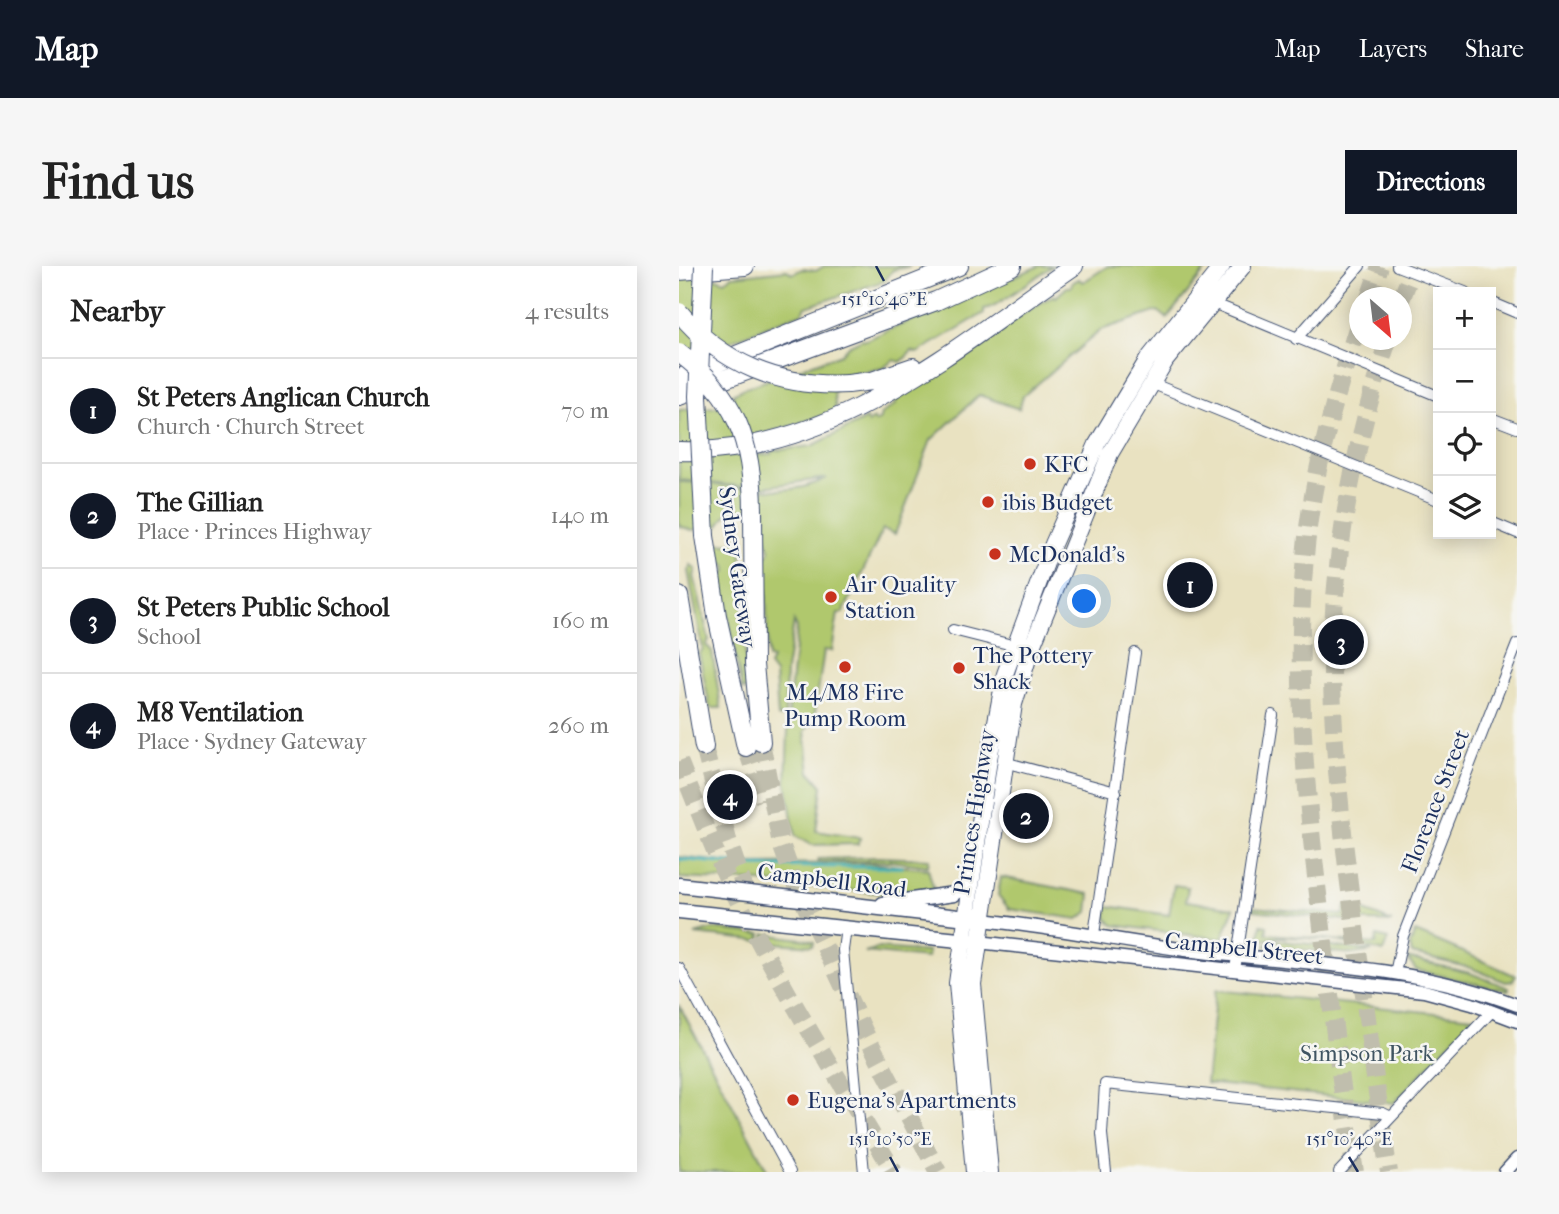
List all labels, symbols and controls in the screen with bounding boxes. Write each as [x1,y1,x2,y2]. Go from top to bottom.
text: Map [35,30,98,69]
text: Map [1275,35,1321,63]
text: Layers [1359,35,1427,63]
text: Share [1465,35,1524,63]
button: Directions [1345,150,1517,214]
text: Find us [42,153,194,211]
north arrow [1349,287,1412,350]
map controls [1433,287,1496,539]
button: + [1433,287,1496,350]
text: 151°10'40"E [841,289,927,310]
text: Nearby [70,294,165,329]
text: 4 results [525,298,609,325]
button: − [1433,350,1496,413]
text: St Peters Anglican Church [137,382,430,413]
text: 1 [89,397,97,424]
text: 70 m [561,397,609,424]
text: Church · Church Street [137,413,365,440]
button: locate [1433,413,1496,476]
place label: KFC [1044,451,1089,478]
marker: KFC [1022,456,1038,472]
button: layers [1433,476,1496,539]
street label: Sydney Gateway [713,485,762,650]
text: The Gillian [137,487,263,518]
place label: ibis Budget [1002,489,1113,516]
marker: ibis Budget [980,494,996,510]
text: 2 [87,502,99,529]
text: 140 m [550,502,609,529]
text: Place · Princes Highway [137,518,372,545]
place label: McDonald's [1009,541,1125,568]
marker: McDonald's [987,546,1003,562]
pin: 1 [1167,559,1213,611]
place label: Air Quality Station [844,571,957,624]
your location [1067,584,1101,618]
marker: Air Quality Station [823,589,839,605]
text: St Peters Public School [137,592,390,623]
text: 3 [88,607,98,634]
text: 160 m [552,607,609,634]
pin: 3 [1318,616,1364,668]
text: School [137,623,201,650]
place label: The Pottery Shack [973,642,1094,695]
marker: M4/M8 Fire Pump Room [837,659,853,675]
marker: The Pottery Shack [951,660,967,676]
place label: M4/M8 Fire Pump Room [784,679,906,732]
text: M8 Ventilation [137,697,304,728]
text: 4 [86,712,100,739]
text: 260 m [548,712,609,739]
street label: Princes Highway [948,726,1001,897]
street label: Florence Street [1396,726,1475,877]
text: Place · Sydney Gateway [137,728,366,755]
pin: 4 [707,771,753,823]
pin: 2 [1003,790,1049,842]
street label: Campbell Road [756,858,908,903]
street label: Campbell Street [1163,927,1325,970]
park label: Simpson Park [1300,1040,1435,1067]
place label: Eugena's Apartments [807,1087,1016,1114]
marker: Eugena's Apartments [785,1092,801,1108]
text: 151°10'50"E [849,1129,931,1150]
text: 151°10'40"E [1306,1129,1392,1150]

